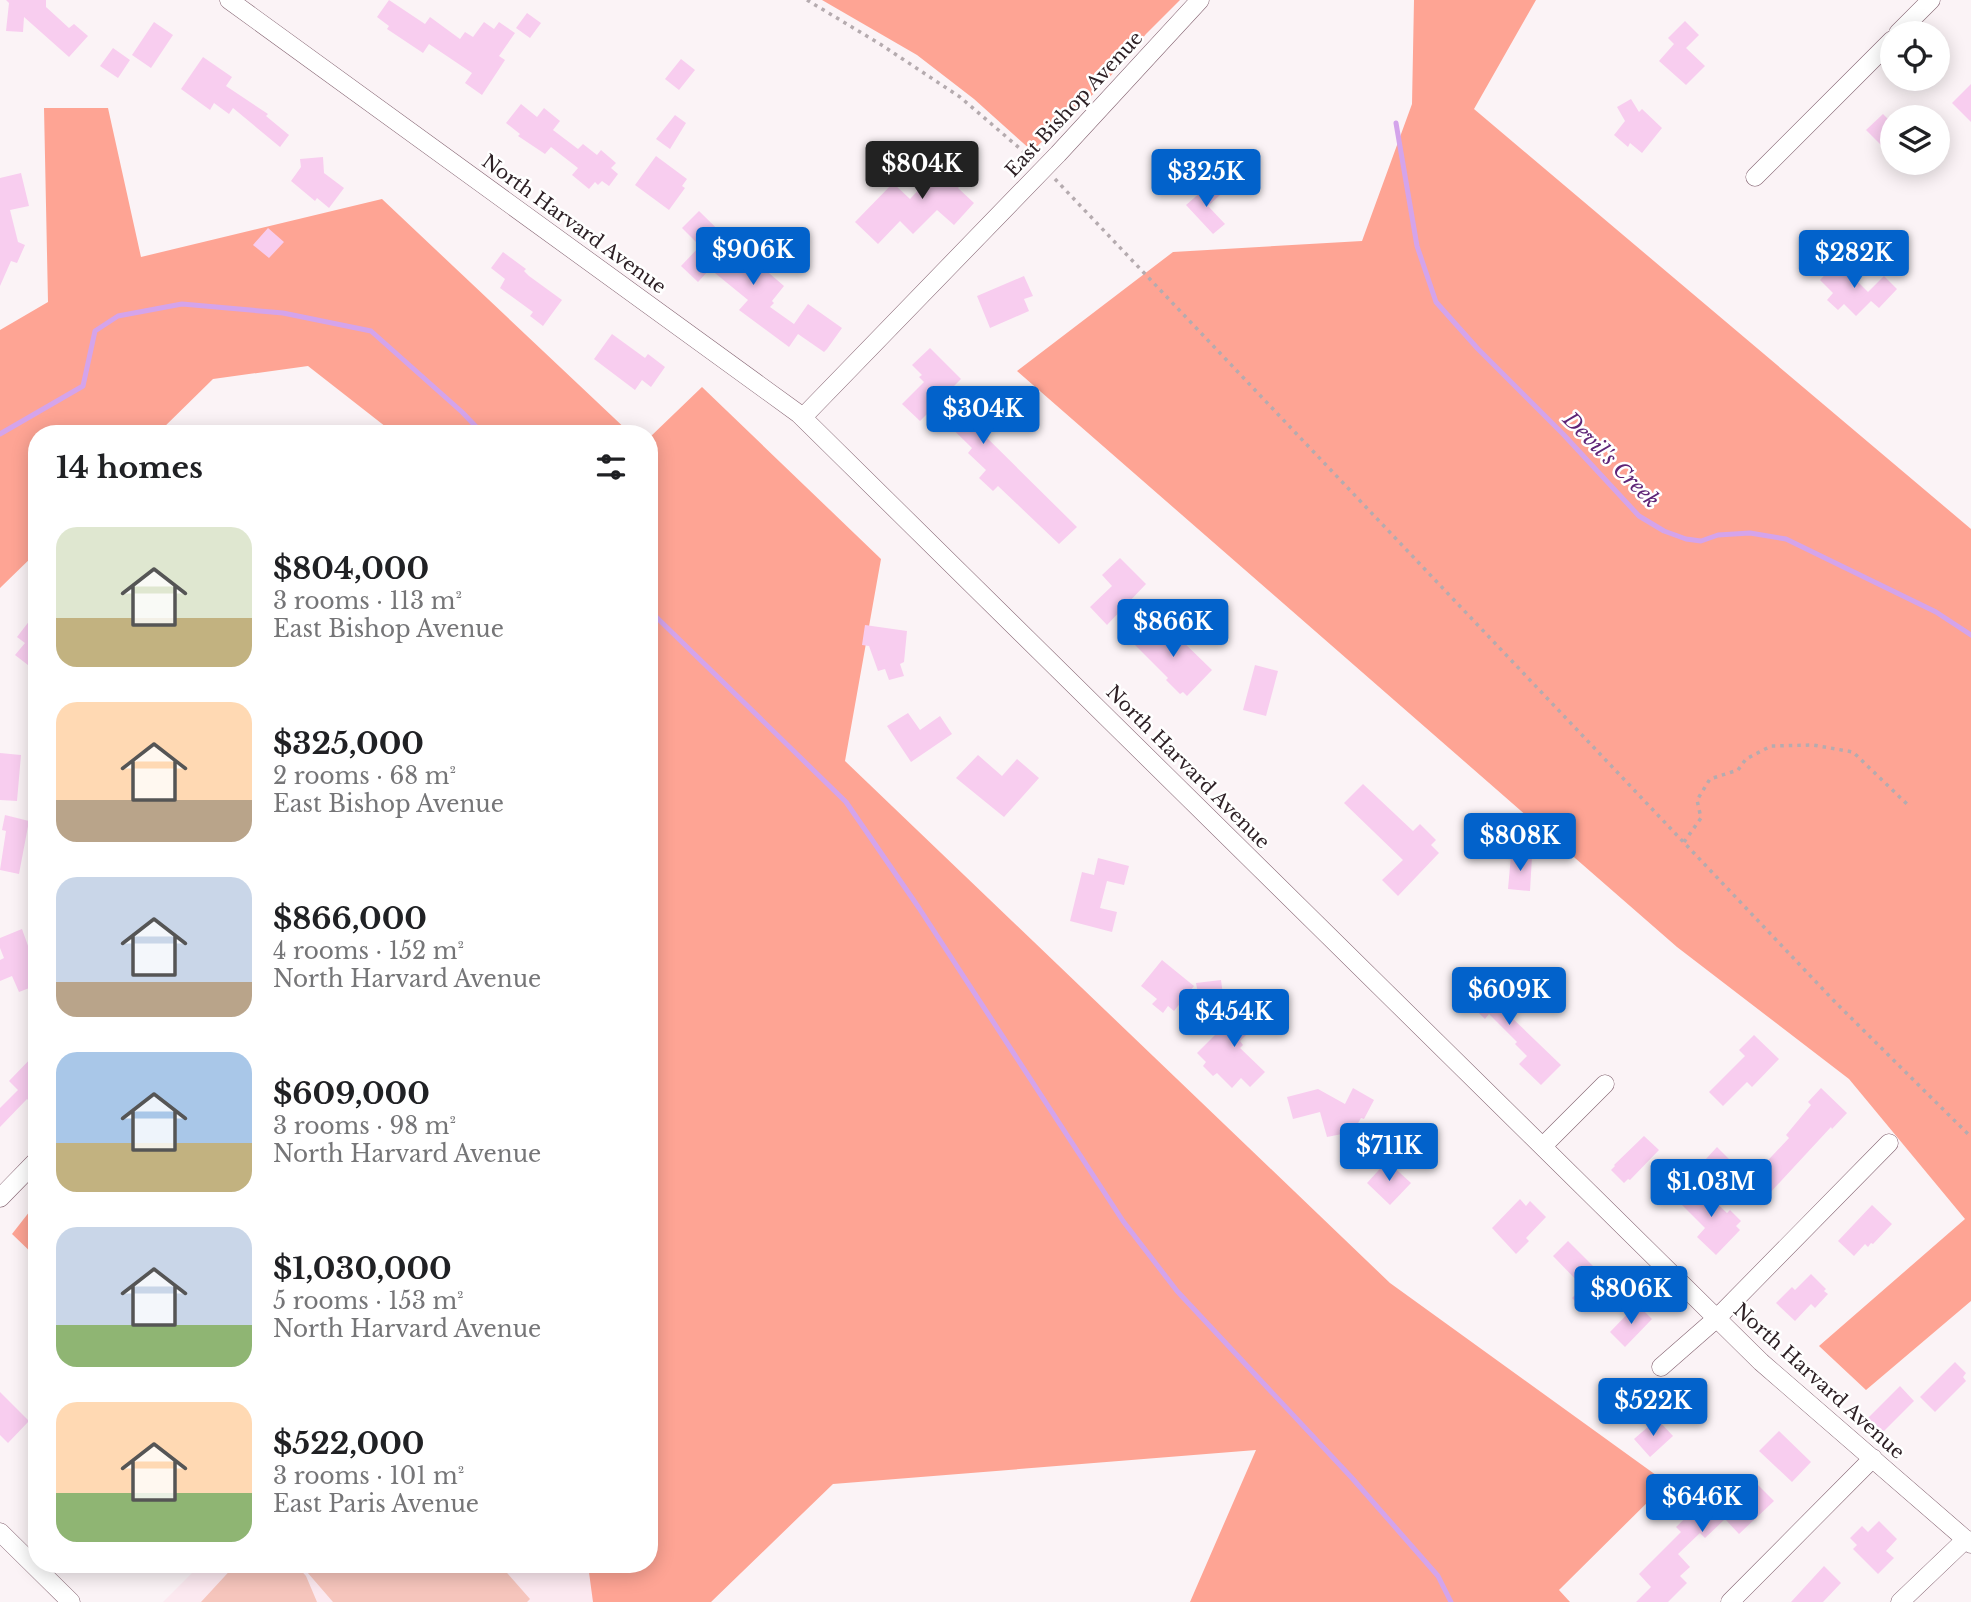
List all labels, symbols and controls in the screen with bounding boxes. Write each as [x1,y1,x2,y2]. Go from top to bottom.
map controls [1880,21,1950,175]
button: locate [1880,21,1950,91]
street label: East Bishop Avenue [1001,26,1147,182]
button: layers [1880,105,1950,175]
pin: $804K [873,142,971,201]
street label: North Harvard Avenue [478,150,670,298]
text: $804K [882,150,962,178]
pin: $325K [1157,150,1255,209]
text: $325K [1167,158,1245,186]
pin: $906K [704,228,802,287]
pin: $282K [1805,230,1903,290]
text: $906K [712,236,794,264]
text: $282K [1815,239,1893,267]
pin: $304K [934,386,1032,446]
text: $304K [942,395,1024,423]
water label: Devil's Creek [1557,406,1664,513]
icon: filters [592,448,630,486]
text: 14 homes [56,449,203,486]
text: $804,000 [273,550,429,587]
icon: home [112,555,196,639]
text: 3 rooms · 113 m² [273,587,462,615]
pin: $866K [1124,600,1222,659]
text: $866K [1133,608,1213,636]
text: East Bishop Avenue [273,615,504,643]
street label: North Harvard Avenue [1102,681,1274,853]
text: $325,000 [273,725,424,762]
icon: home [112,730,196,814]
text: 2 rooms · 68 m² [273,762,456,790]
text: East Bishop Avenue [273,790,504,818]
pin: $808K [1471,814,1569,873]
text: $808K [1480,822,1560,850]
text: $866,000 [273,900,427,937]
icon: home [112,905,196,989]
text: 4 rooms · 152 m² [273,937,464,965]
text: North Harvard Avenue [273,965,541,993]
pin: $609K [1460,968,1558,1027]
text: $609K [1468,976,1550,1004]
pin: $454K [1185,990,1283,1049]
text: $454K [1195,998,1273,1026]
text: $609,000 [273,1075,430,1112]
icon: home [112,1080,196,1164]
text: 3 rooms · 98 m² [273,1112,456,1140]
pin: $711K [1340,1124,1438,1183]
text: $711K [1356,1132,1422,1160]
text: North Harvard Avenue [273,1140,541,1168]
pin: $1.03M [1654,1160,1768,1219]
text: $1.03M [1667,1168,1755,1196]
text: $1,030,000 [273,1250,452,1287]
icon: home [112,1255,196,1339]
pin: $806K [1582,1266,1680,1326]
text: $806K [1590,1275,1672,1303]
text: 5 rooms · 153 m² [273,1287,464,1315]
street label: North Harvard Avenue [1729,1298,1909,1464]
text: North Harvard Avenue [273,1315,541,1343]
pin: $522K [1604,1378,1702,1438]
text: $522K [1614,1387,1692,1415]
text: $522,000 [273,1425,424,1462]
icon: home [112,1430,196,1514]
text: 3 rooms · 101 m² [273,1462,464,1490]
pin: $646K [1653,1474,1751,1534]
text: $646K [1662,1483,1742,1511]
text: East Paris Avenue [273,1490,479,1518]

